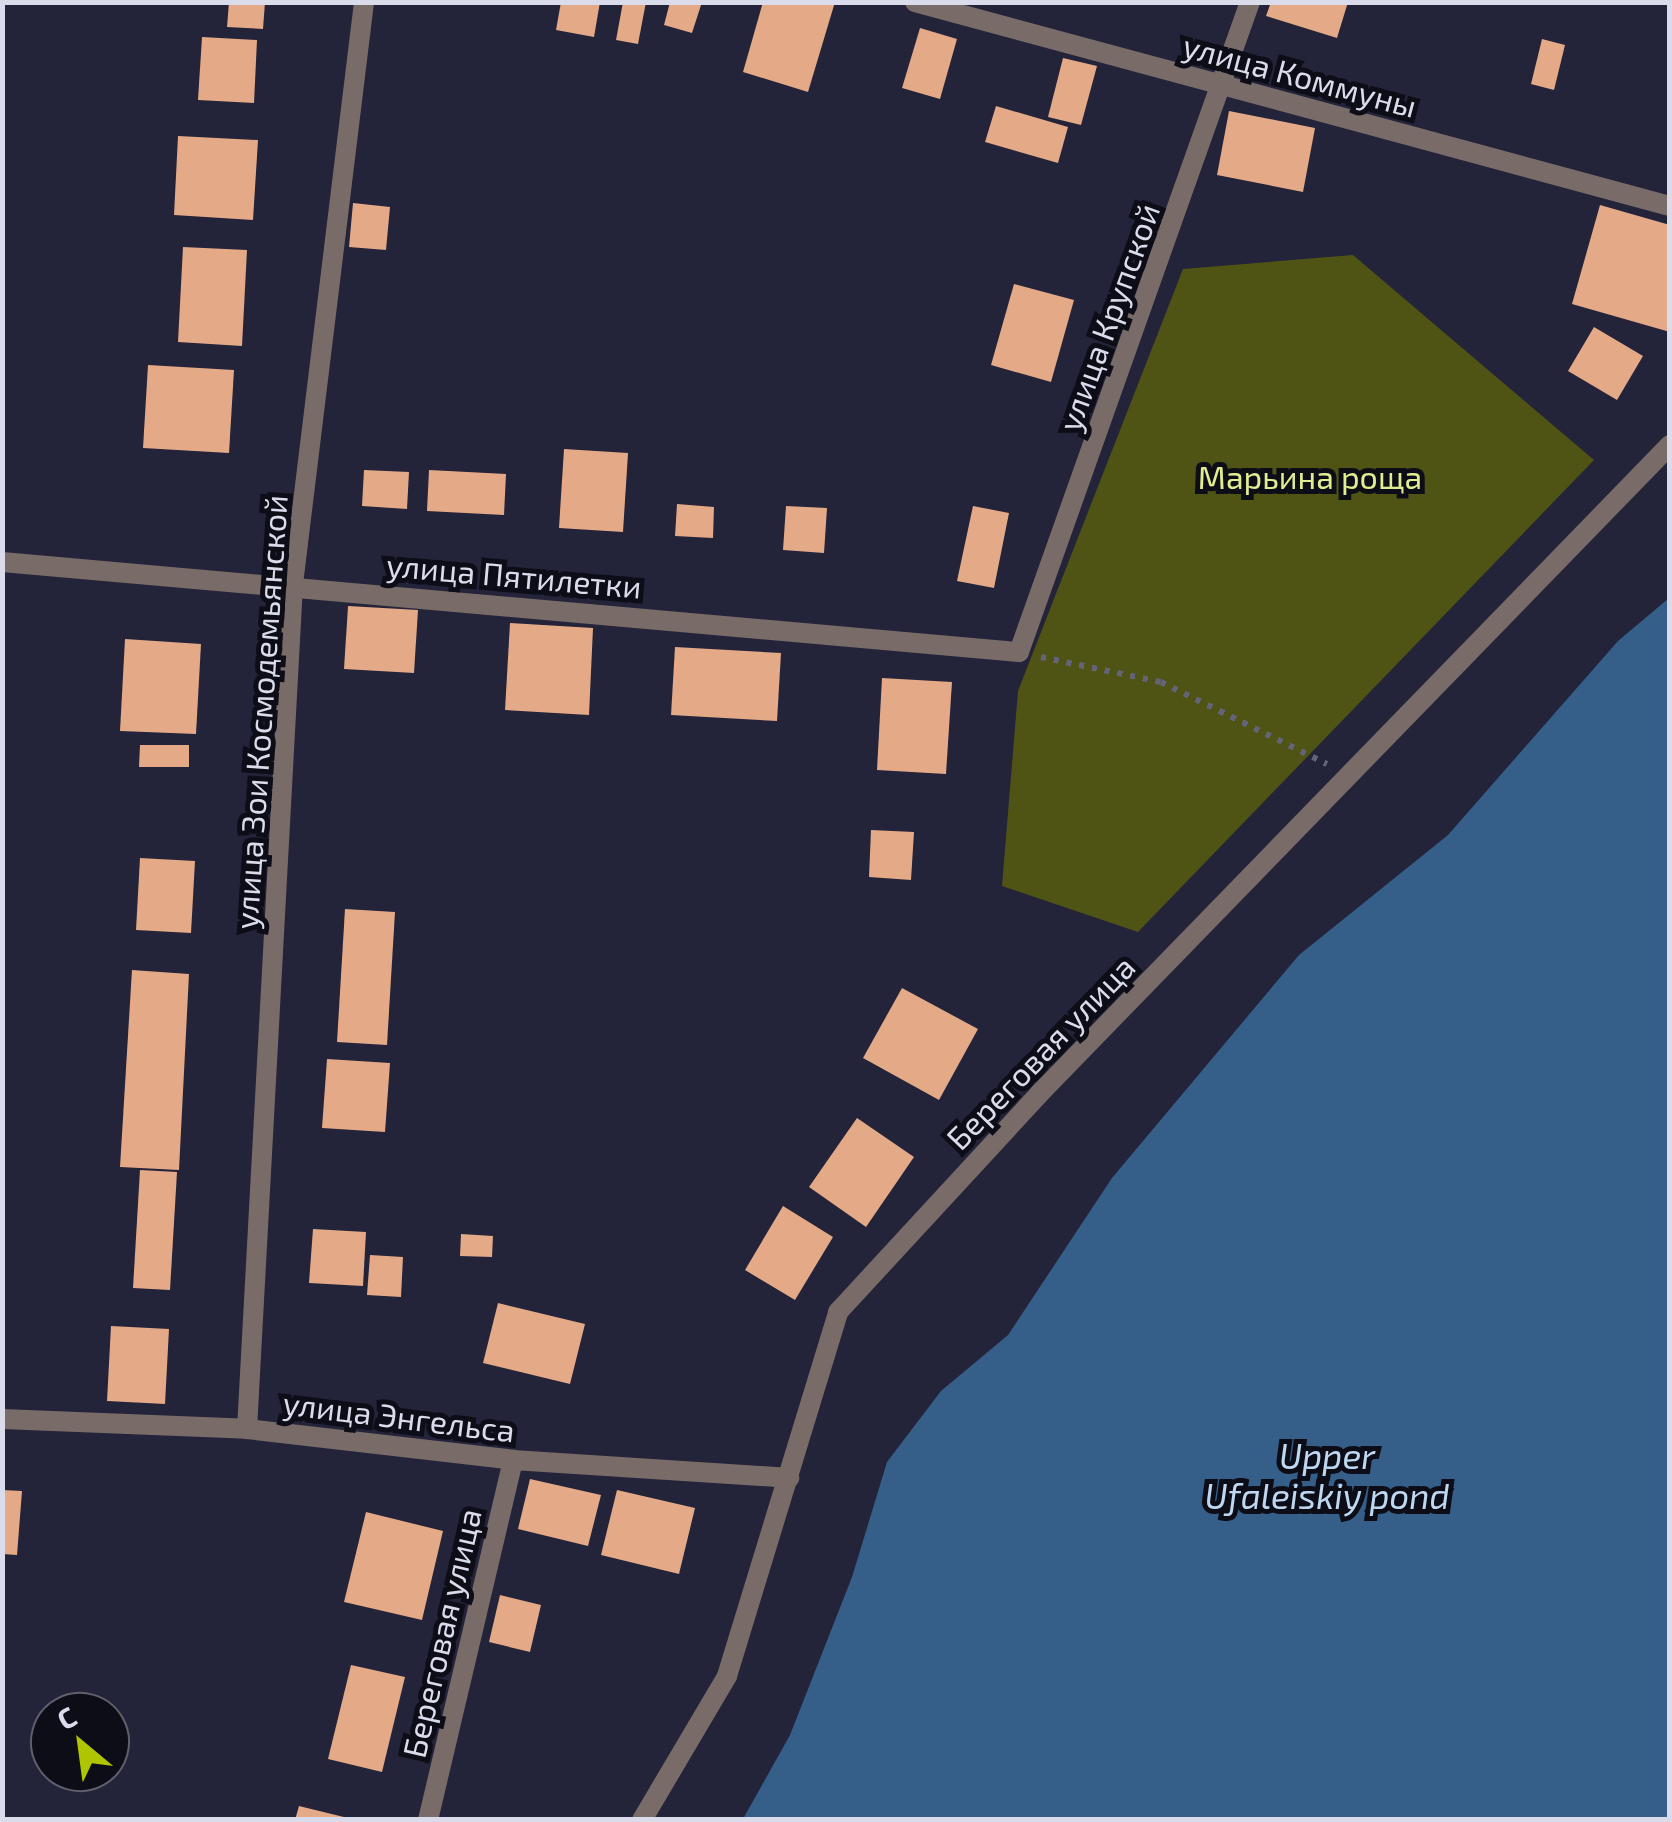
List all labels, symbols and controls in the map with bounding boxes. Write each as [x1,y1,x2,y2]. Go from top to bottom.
street label: улица Коммуны [1179,25,1421,125]
street label: улица Крупской [1049,198,1167,436]
park label: Марьина роща [1198,457,1422,495]
street label: улица Зои Космодемьянской [226,494,294,930]
street label: улица Пятилетки [385,545,643,605]
street label: Береговая улица [938,947,1142,1157]
street label: улица Энгельса [281,1383,517,1449]
water label: Upper Ufaleiskiy pond [1204,1434,1450,1516]
street label: Береговая улица [394,1505,488,1761]
north arrow [30,1692,130,1792]
text: С [51,1699,82,1736]

